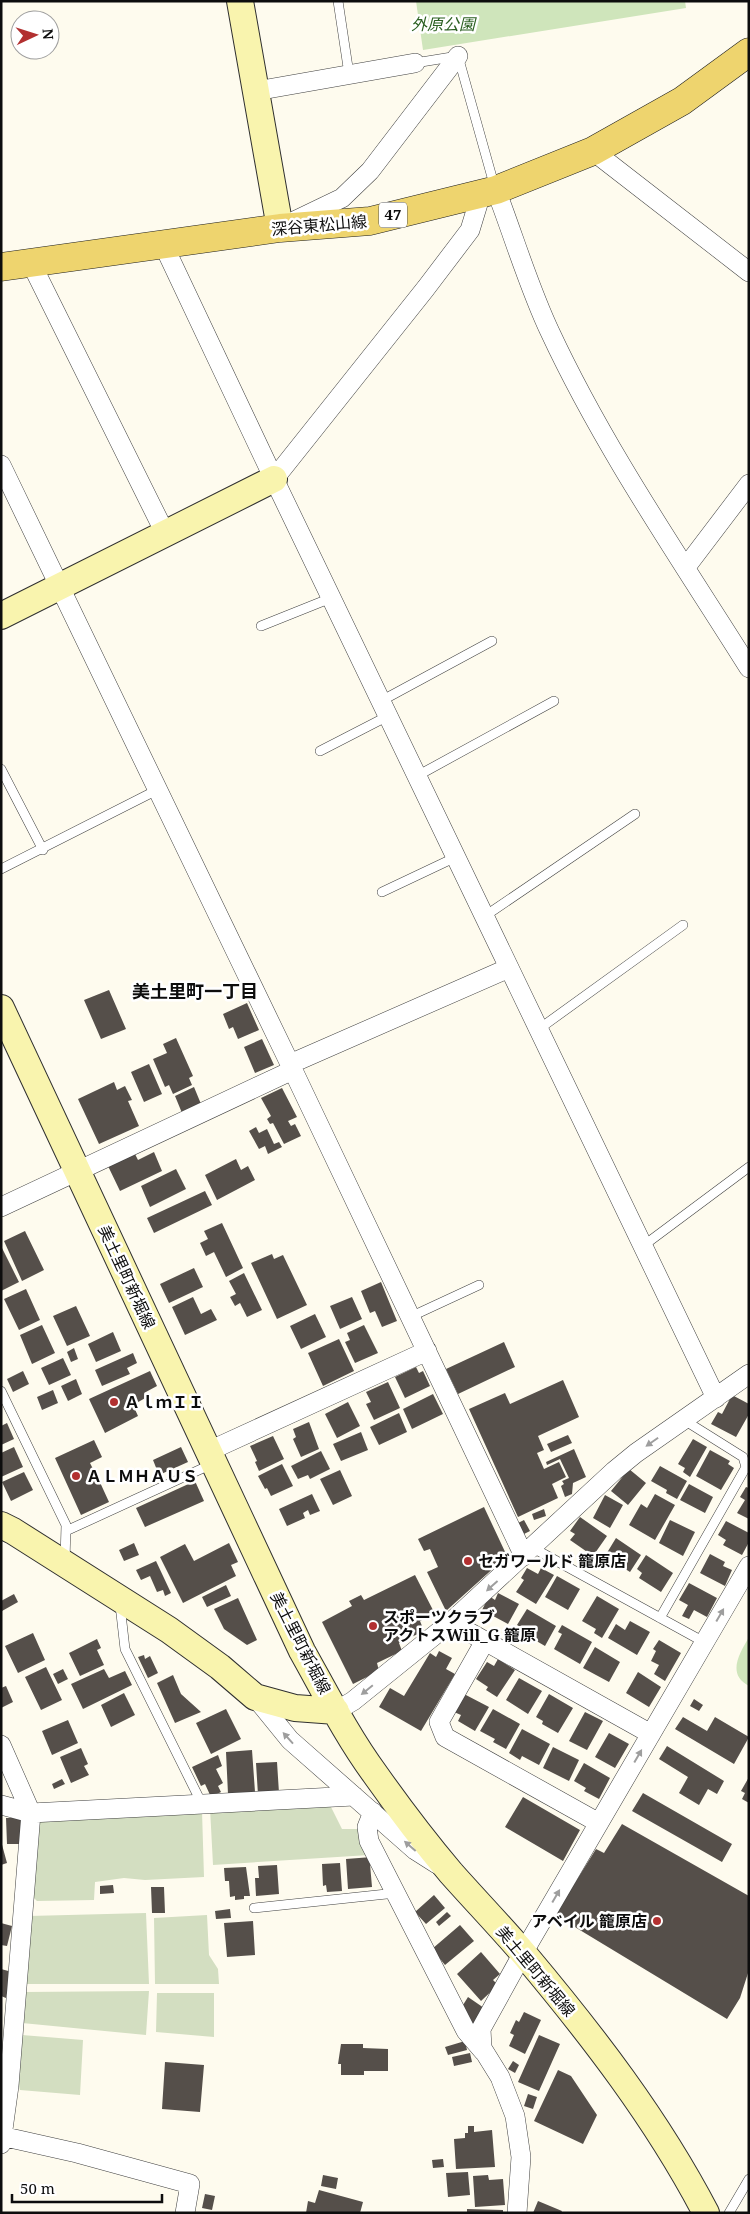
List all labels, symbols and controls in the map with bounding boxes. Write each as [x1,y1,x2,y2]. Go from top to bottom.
north arrow [10,10,60,60]
park label: 外原公園 [411,13,477,35]
text: N [39,28,58,40]
road number: 47 [379,202,407,228]
street label: 深谷東松山線 [270,210,368,240]
district label: 美土里町一丁目 [132,979,258,1003]
street label: 美土里町新堀線 [93,1222,161,1332]
place label: ＡｌｍＩＩ [124,1391,204,1413]
marker: ＡｌｍＩＩ [108,1396,120,1408]
one-way arrow [645,1437,659,1447]
place label: ＡＬＭＨＡＵＳ [86,1465,198,1487]
marker: ＡＬＭＨＡＵＳ [70,1470,82,1482]
place label: セガワールド 籠原店 [478,1550,626,1572]
marker: セガワールド 籠原店 [462,1555,474,1567]
one-way arrow [485,1580,498,1591]
street label: 美土里町新堀線 [266,1588,336,1698]
place label: スポーツクラブ アクトスWill_G 籠原 [383,1606,536,1646]
one-way arrow [716,1608,724,1623]
marker: スポーツクラブ アクトスWill_G 籠原 [367,1620,379,1632]
one-way arrow [361,1684,374,1695]
one-way arrow [282,1732,294,1744]
one-way arrow [634,1748,642,1763]
one-way arrow [403,1840,416,1851]
one-way arrow [552,1888,560,1903]
place label: アベイル 籠原店 [531,1910,647,1932]
marker: アベイル 籠原店 [651,1915,663,1927]
street label: 美土里町新堀線 [492,1921,580,2021]
scale bar [12,2172,162,2204]
text: 50 m [20,2178,55,2198]

